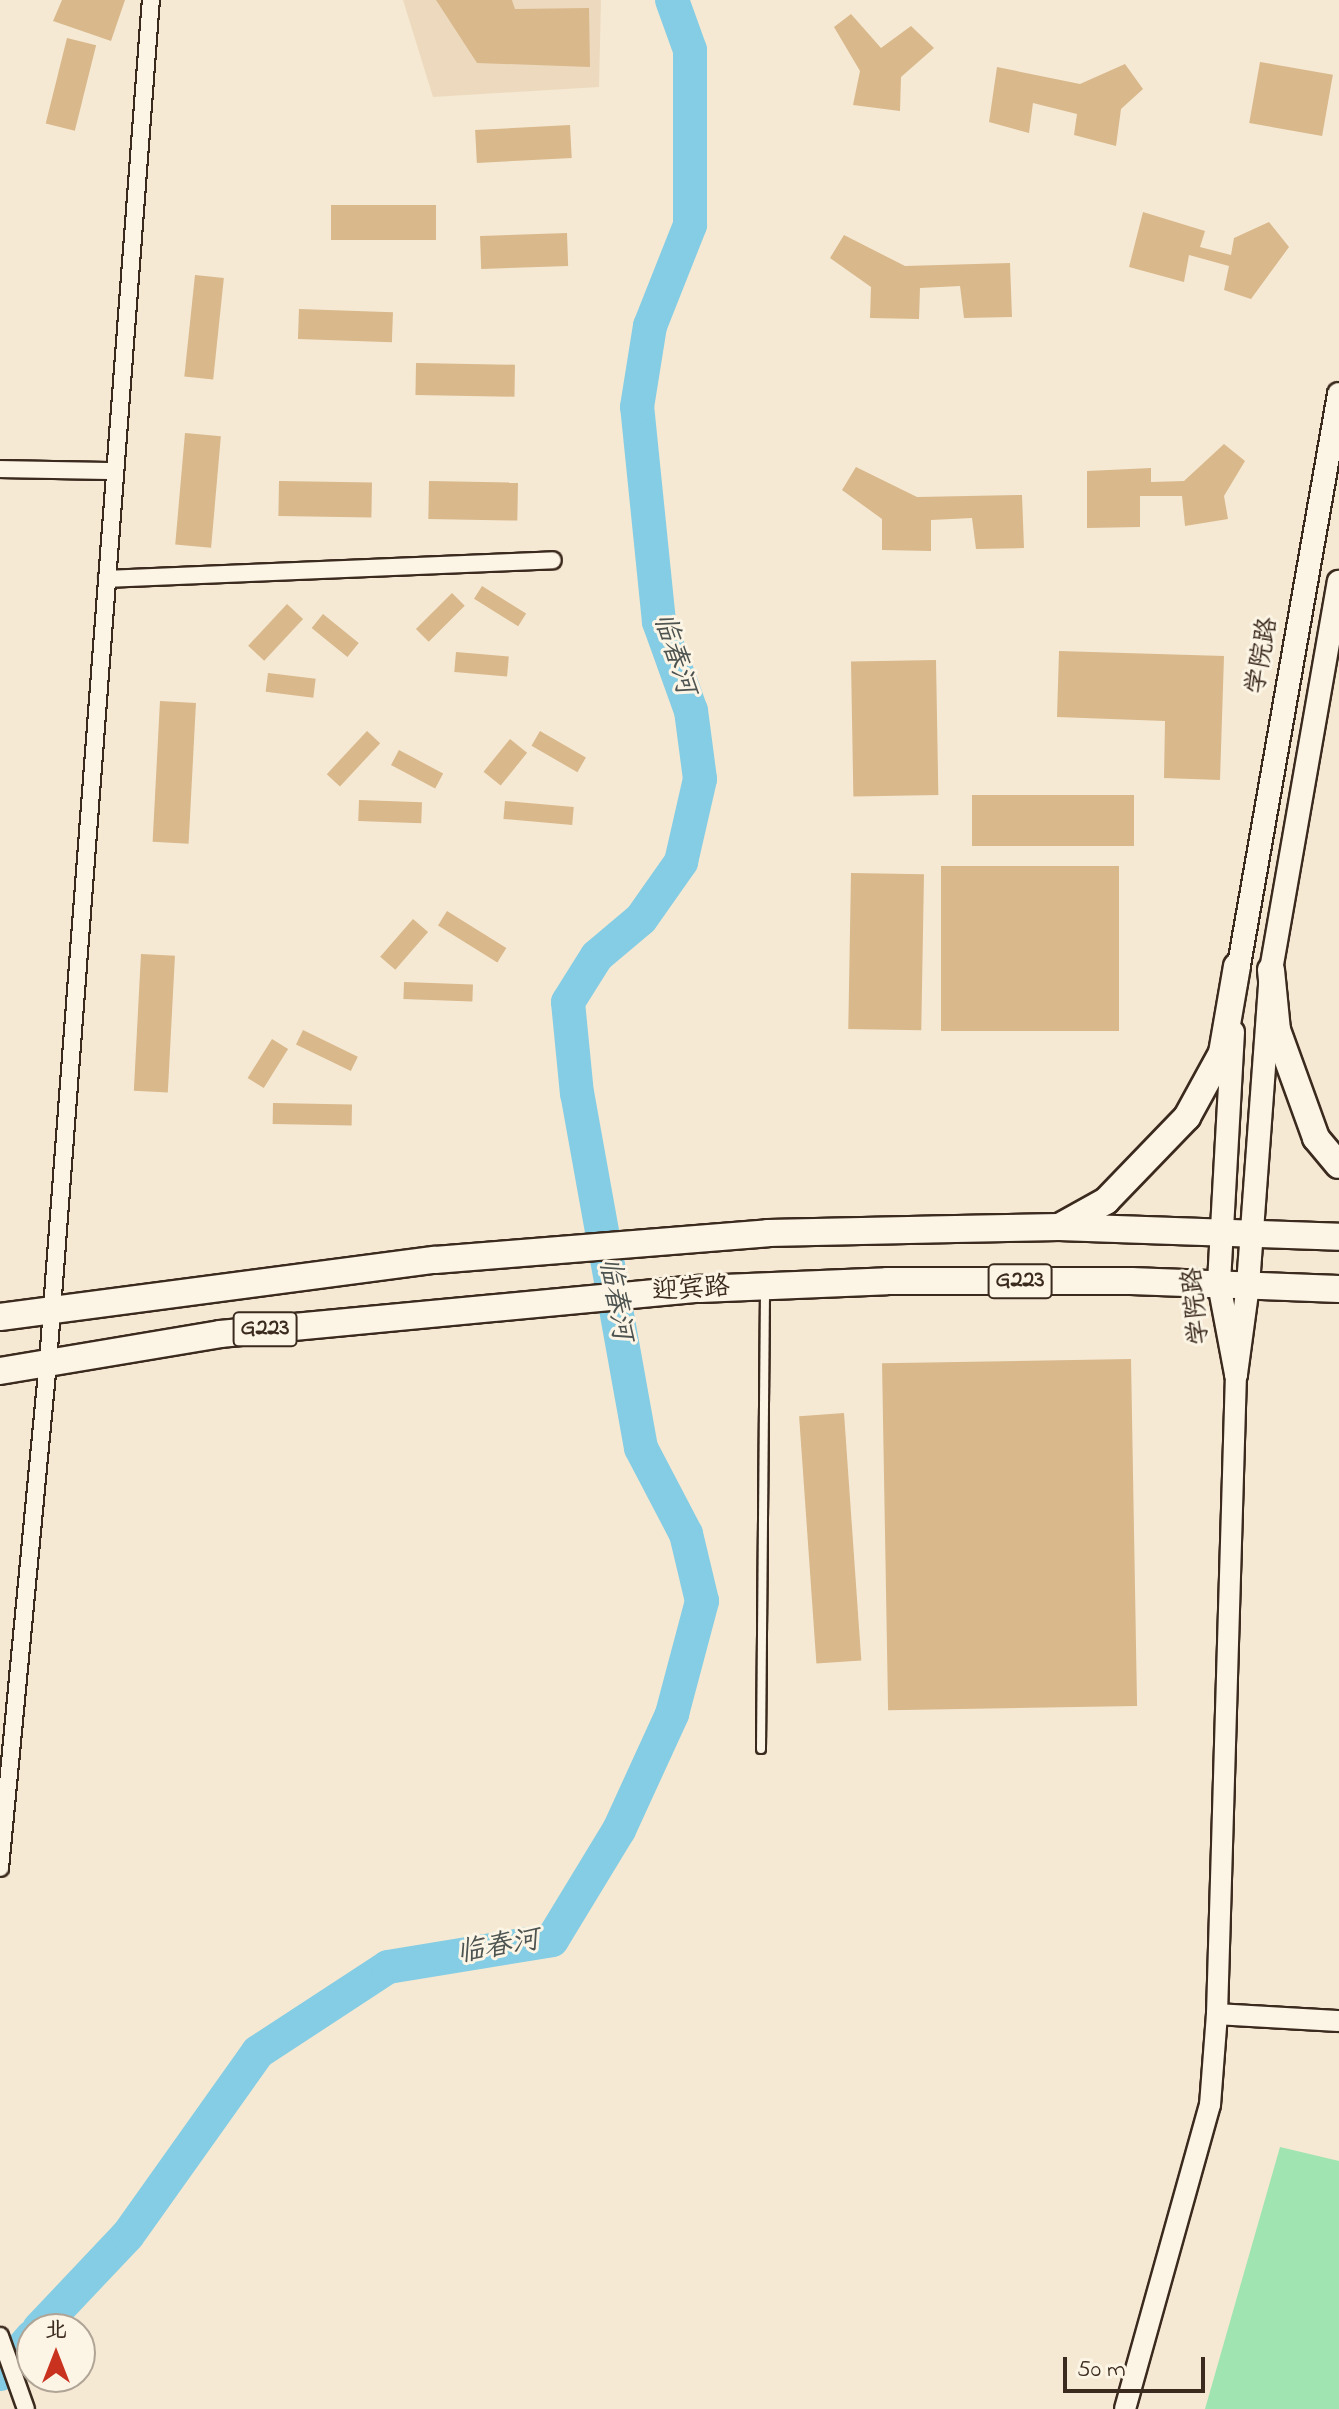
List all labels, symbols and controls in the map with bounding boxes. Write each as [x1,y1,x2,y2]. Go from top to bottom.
water label: 临春河 [645,609,701,699]
street label: 学院路 [1242,615,1286,697]
water label: 临春河 [590,1255,638,1343]
road number: G223 [986,1261,1054,1301]
street label: 学院路 [1178,1266,1218,1346]
street label: 迎宾路 [651,1273,731,1309]
road number: G223 [231,1309,299,1349]
water label: 临春河 [454,1924,542,1972]
north arrow [16,2313,96,2393]
text: 北 [45,2315,67,2347]
scale bar [1067,2341,1209,2391]
text: 50 m [1077,2353,1126,2388]

